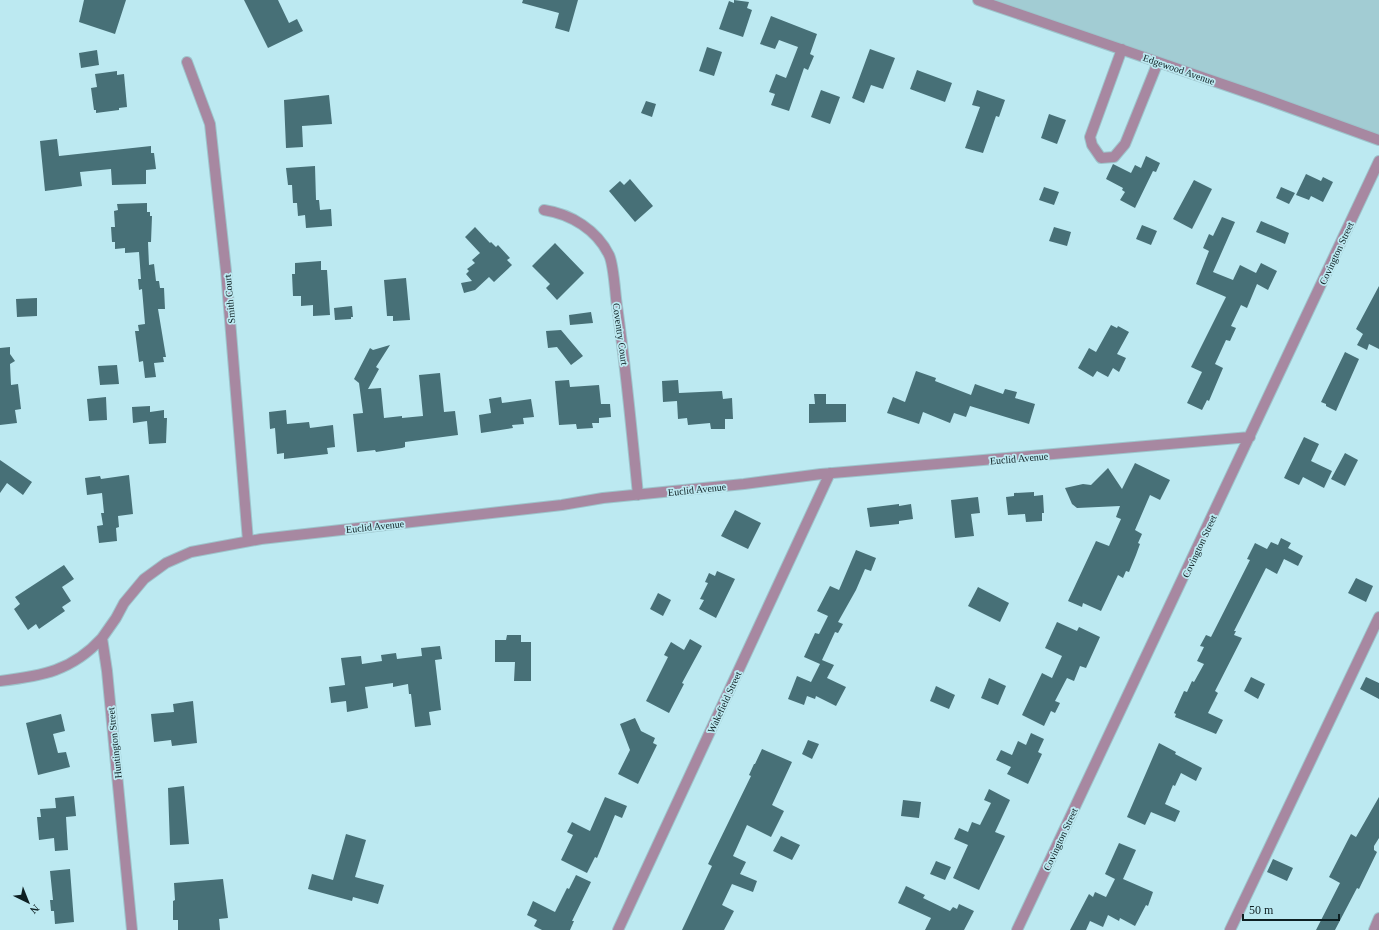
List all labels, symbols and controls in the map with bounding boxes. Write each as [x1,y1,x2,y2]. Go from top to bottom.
street label: Edgewood Avenue [1142,52,1217,87]
street label: Covington Street [1317,220,1356,286]
street label: Smith Court [222,274,237,324]
street label: Coventry Court [611,302,630,366]
street label: Euclid Avenue [989,450,1049,467]
street label: Euclid Avenue [667,481,727,498]
street label: Covington Street [1180,513,1219,579]
street label: Euclid Avenue [345,518,405,535]
street label: Wakefield Street [705,669,744,735]
street label: Huntington Street [105,707,124,779]
street label: Covington Street [1041,806,1080,872]
north arrow [8,882,48,922]
scale bar [1243,896,1339,922]
text: N [28,902,42,916]
text: 50 m [1249,903,1274,917]

